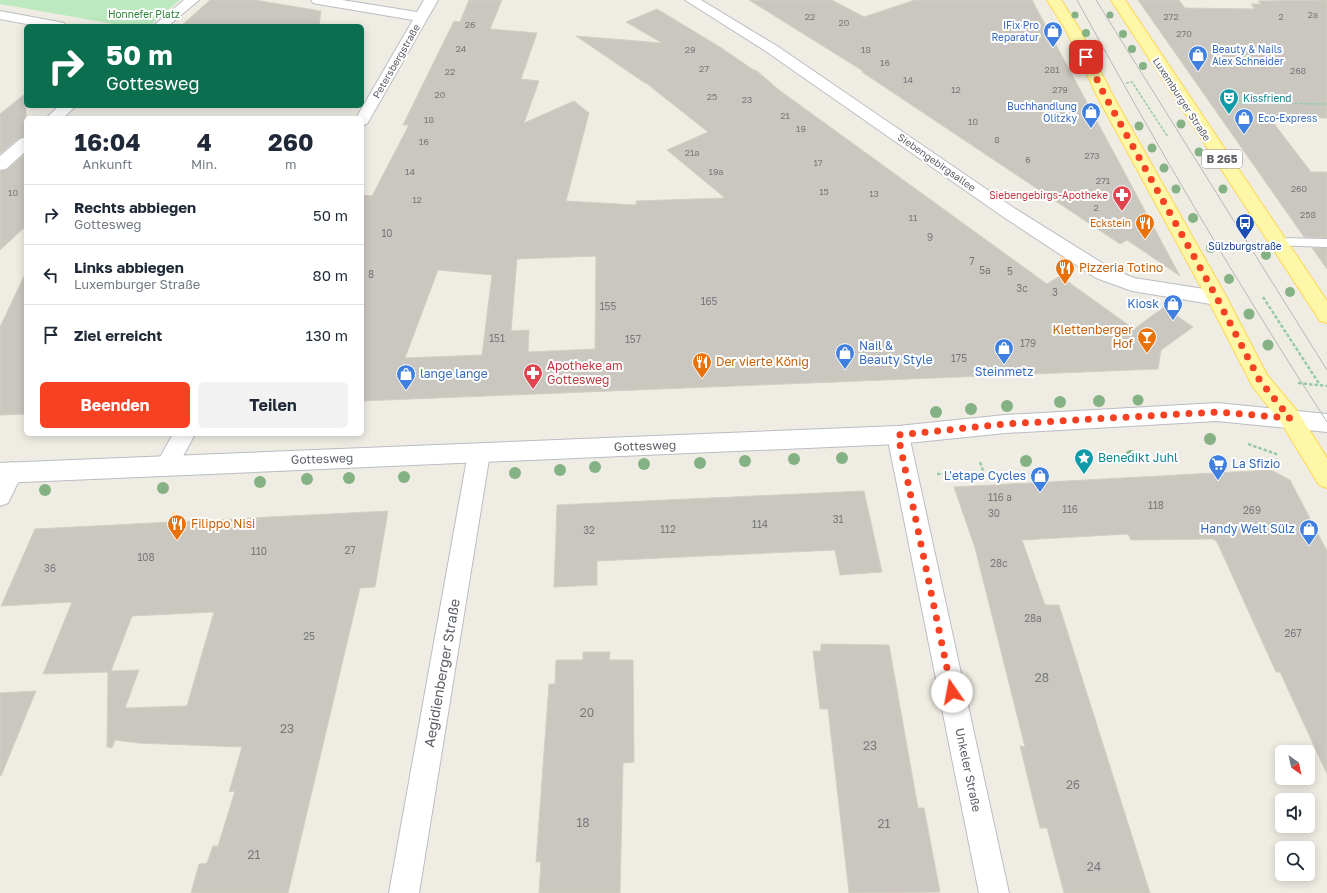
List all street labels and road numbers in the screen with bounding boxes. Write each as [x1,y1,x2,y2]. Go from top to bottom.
street label: Petersbergstraße [370,22,422,100]
street label: Luxemburger Straße [1151,55,1214,143]
street label: Siebengebirgsallee [896,131,979,194]
road number: B 265 [1202,150,1242,168]
street label: Gottesweg [614,437,676,454]
street label: Gottesweg [291,450,353,467]
street label: Aegidienberger Straße [420,597,463,748]
street label: Unkeler Straße [952,727,985,813]

